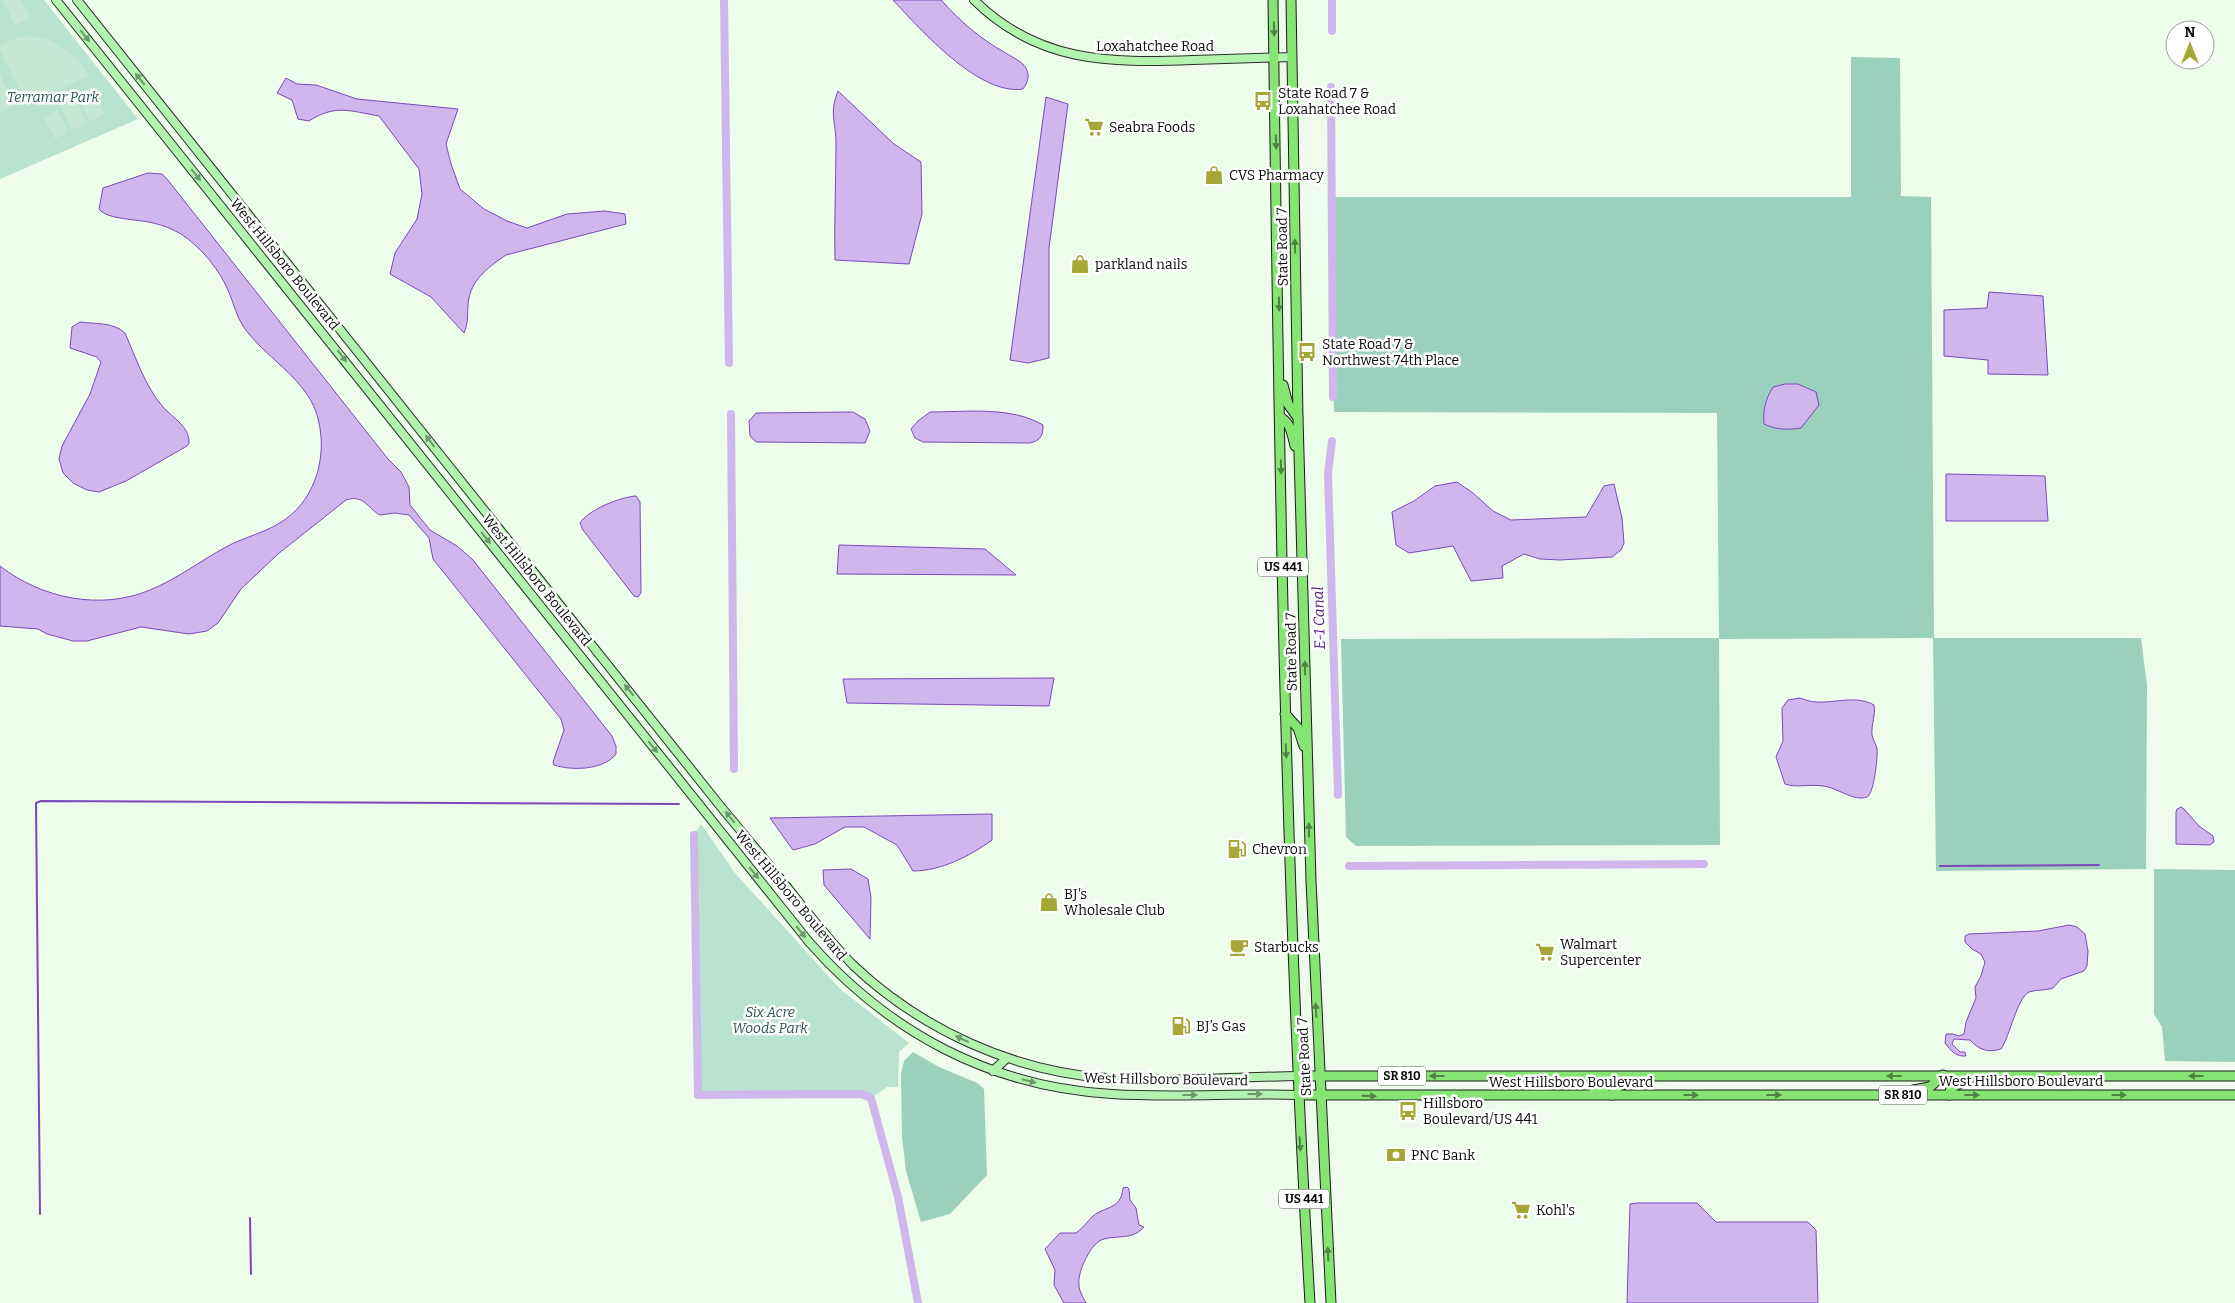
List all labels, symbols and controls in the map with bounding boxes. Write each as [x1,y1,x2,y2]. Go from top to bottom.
north arrow [2165,20,2215,70]
one-way arrow [1270,21,1278,37]
text: N [2185,24,2196,41]
one-way arrow [79,29,90,42]
street label: Loxahatchee Road [1096,38,1214,55]
one-way arrow [134,73,145,86]
place label: State Road 7 & Loxahatchee Road [1278,85,1396,118]
park label: Terramar Park [7,89,99,106]
bus stop icon: State Road 7 & Loxahatchee Road [1252,90,1274,112]
supermarket icon: Seabra Foods [1083,116,1105,138]
place label: Seabra Foods [1109,119,1195,136]
one-way arrow [1272,134,1280,150]
shop icon: CVS Pharmacy [1203,164,1225,186]
place label: CVS Pharmacy [1229,167,1324,184]
one-way arrow [191,168,202,181]
street label: West Hillsboro Boulevard [226,195,343,334]
street label: State Road 7 [1273,207,1292,287]
one-way arrow [1291,238,1299,254]
shop icon: parkland nails [1069,253,1091,275]
place label: parkland nails [1095,256,1188,273]
one-way arrow [1275,296,1283,312]
place label: State Road 7 & Northwest 74th Place [1322,336,1459,369]
bus stop icon: State Road 7 & Northwest 74th Place [1296,341,1318,363]
one-way arrow [336,349,347,362]
one-way arrow [425,435,436,448]
one-way arrow [1277,459,1285,475]
street label: West Hillsboro Boulevard [478,511,595,650]
one-way arrow [481,531,491,545]
road number: US 441 [1258,558,1308,576]
water label: E-1 Canal [1309,586,1329,650]
street label: State Road 7 [1282,612,1301,692]
one-way arrow [1301,659,1309,675]
one-way arrow [623,684,634,697]
one-way arrow [648,740,659,753]
one-way arrow [1283,744,1291,760]
one-way arrow [725,811,736,823]
one-way arrow [1305,822,1313,838]
street label: West Hillsboro Boulevard [731,827,850,964]
fuel station icon: Chevron [1226,838,1248,860]
place label: Chevron [1252,841,1307,858]
one-way arrow [749,867,760,880]
place label: BJ's Wholesale Club [1064,886,1165,919]
shop icon: BJ's Wholesale Club [1038,891,1060,913]
one-way arrow [796,926,807,939]
cafe icon: Starbucks [1228,936,1250,958]
place label: Walmart Supercenter [1560,936,1641,969]
place label: Starbucks [1254,939,1319,956]
supermarket icon: Walmart Supercenter [1534,941,1556,963]
one-way arrow [1311,1002,1319,1018]
park label: Six Acre Woods Park [732,1004,808,1037]
fuel station icon: BJ’s Gas [1170,1015,1192,1037]
street label: State Road 7 [1294,1017,1315,1097]
place label: BJ’s Gas [1196,1018,1246,1035]
one-way arrow [955,1035,969,1043]
road number: SR 810 [1378,1066,1426,1086]
street label: West Hillsboro Boulevard [1084,1070,1248,1089]
one-way arrow [1429,1072,1445,1080]
one-way arrow [1886,1072,1902,1080]
one-way arrow [2188,1072,2204,1080]
street label: West Hillsboro Boulevard [1939,1073,2103,1090]
street label: West Hillsboro Boulevard [1489,1074,1653,1091]
one-way arrow [1021,1077,1037,1085]
road number: SR 810 [1879,1086,1927,1104]
one-way arrow [1247,1090,1263,1098]
one-way arrow [1183,1091,1199,1099]
one-way arrow [1683,1091,1699,1099]
one-way arrow [1766,1091,1782,1099]
one-way arrow [1964,1091,1980,1099]
one-way arrow [2111,1091,2127,1099]
one-way arrow [1361,1092,1377,1100]
place label: Hillsboro Boulevard/US 441 [1423,1095,1538,1128]
bus stop icon: Hillsboro Boulevard/US 441 [1397,1100,1419,1122]
one-way arrow [1297,1136,1305,1152]
bank icon: PNC Bank [1385,1144,1407,1166]
place label: PNC Bank [1411,1147,1475,1164]
road number: US 441 [1279,1190,1329,1208]
supermarket icon: Kohl's [1510,1199,1532,1221]
place label: Kohl's [1536,1202,1575,1219]
one-way arrow [1324,1246,1332,1262]

